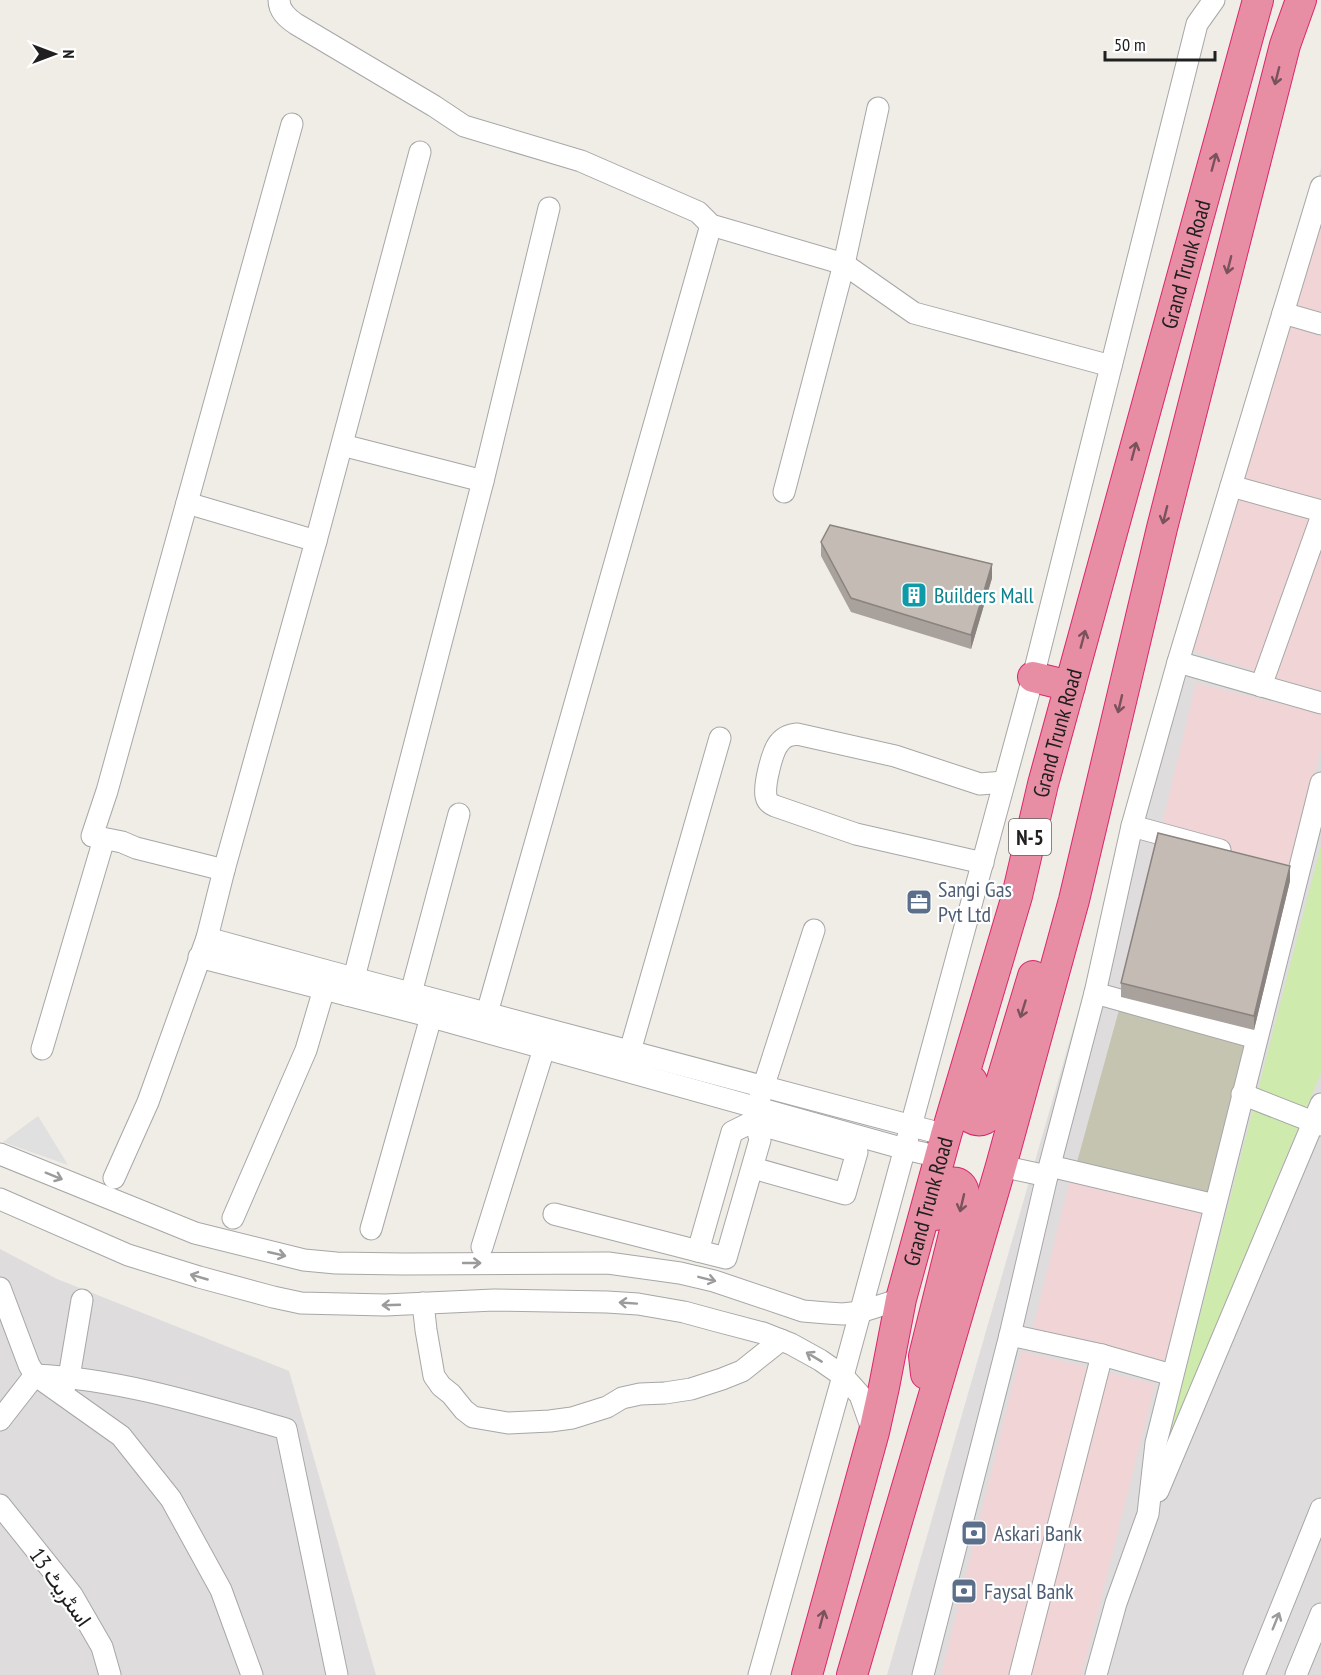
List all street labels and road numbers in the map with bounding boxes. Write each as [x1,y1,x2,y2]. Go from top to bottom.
street label: Grand Trunk Road [1154,197,1217,332]
street label: Grand Trunk Road [1026,665,1088,800]
road number: N-5 [1009,819,1051,855]
street label: Grand Trunk Road [897,1134,959,1269]
street label: اسٹریٹ 13 [24,1542,98,1632]

